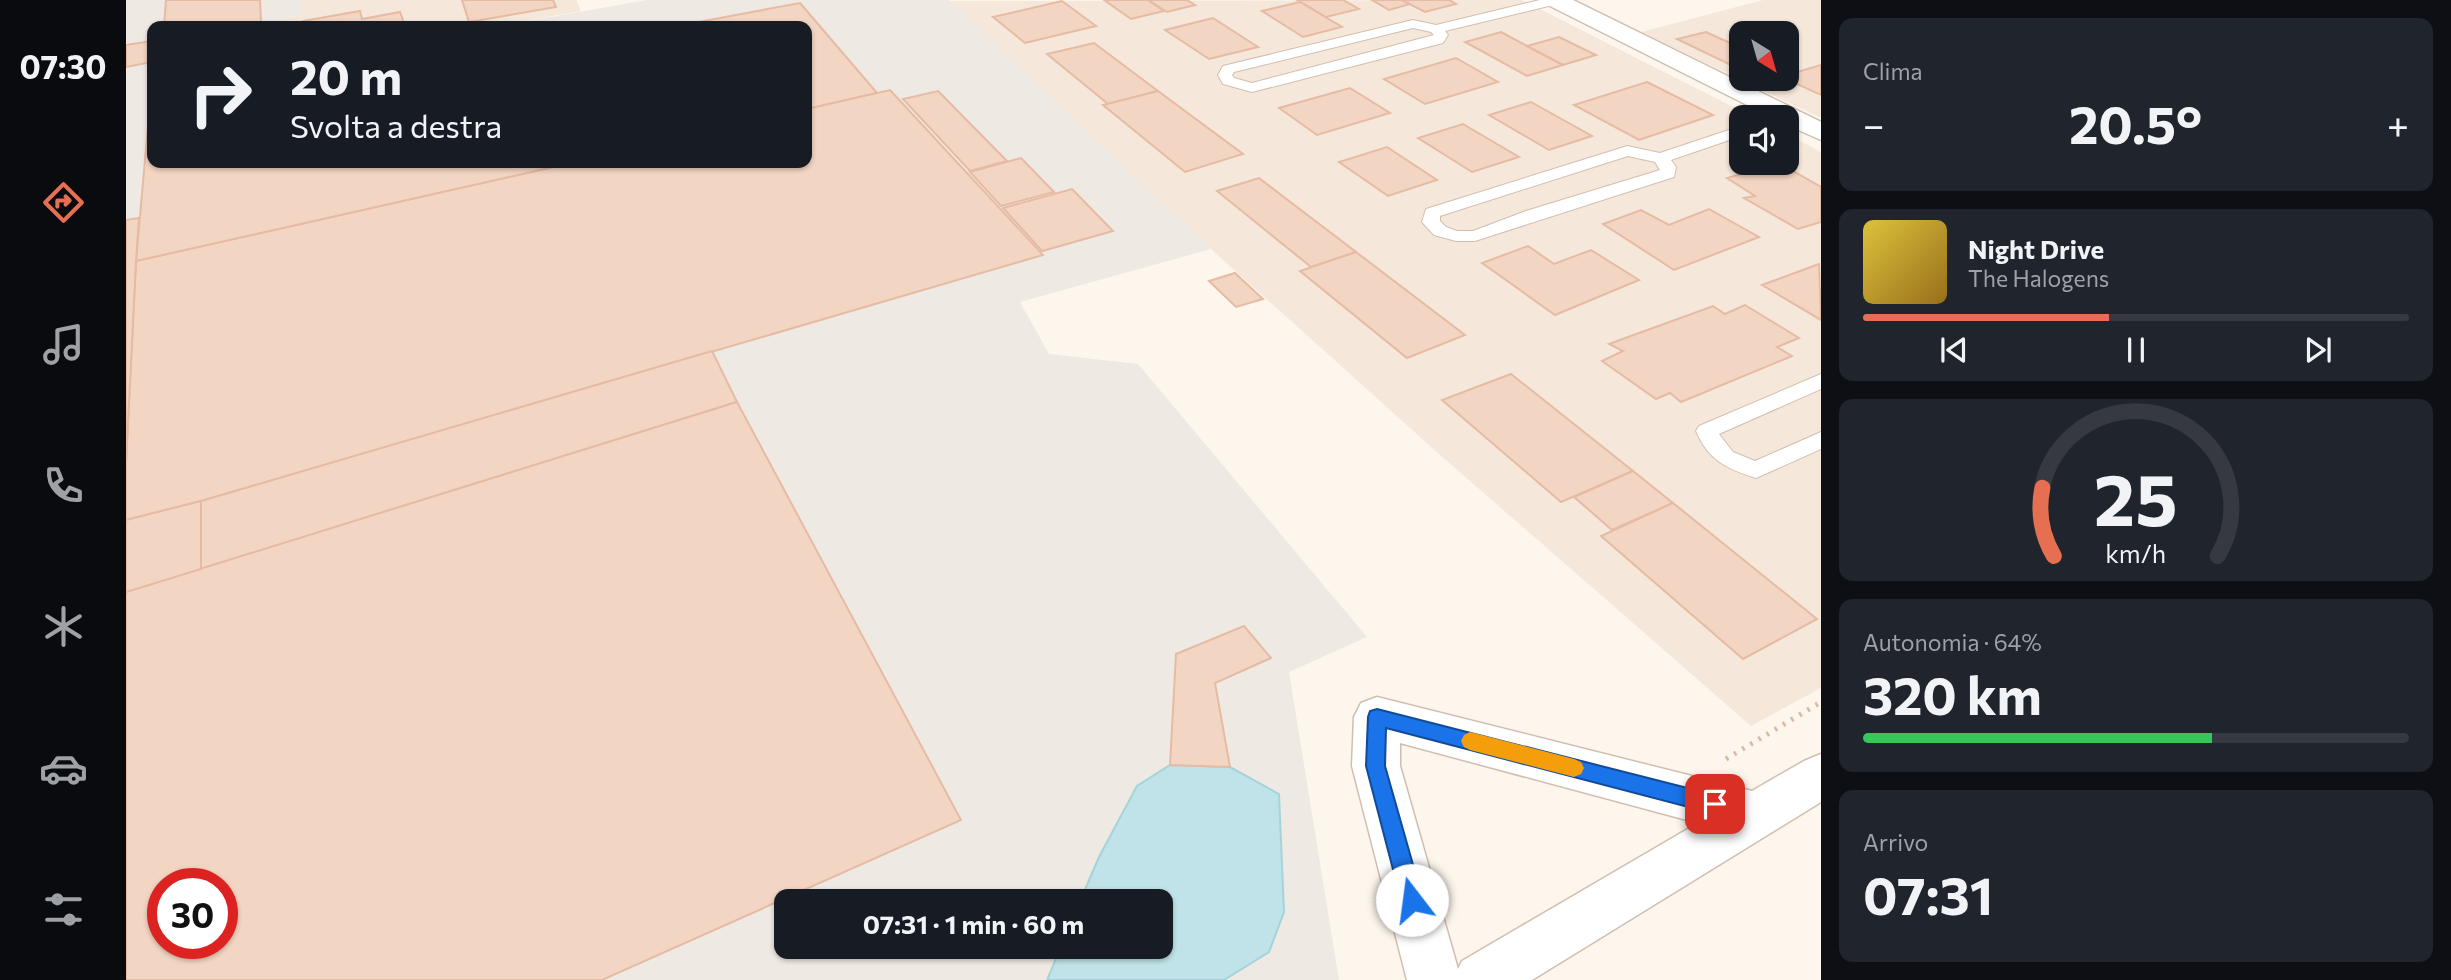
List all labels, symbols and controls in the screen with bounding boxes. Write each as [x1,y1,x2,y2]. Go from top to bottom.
north arrow [1729,21,1799,91]
map controls [1729,21,1799,175]
text: 20 m [290,45,402,105]
text: 07:30 [20,46,106,86]
icon: right [175,49,266,140]
text: Clima [1863,57,1923,85]
text: 20.5° [2069,91,2202,155]
text: − [1863,100,1885,147]
text: + [2387,100,2409,147]
text: Svolta a destra [290,105,502,145]
button: sound [1729,105,1799,175]
icon: directions [39,178,88,227]
text: Night Drive [1968,233,2104,264]
text: The Halogens [1968,264,2109,292]
icon: music [39,320,88,369]
icon: previous [1935,331,1973,369]
icon: pause [2117,331,2155,369]
icon: next [2299,331,2337,369]
text: 25 [2094,452,2178,541]
icon: phone [39,461,88,510]
text: km/h [2106,538,2166,568]
icon: climate [39,602,88,651]
text: Autonomia · 64% [1863,628,2042,656]
text: 320 km [1863,662,2042,726]
icon: car [39,744,88,793]
pin [1685,774,1745,834]
icon: arrive [1696,785,1734,823]
text: Arrivo [1863,828,1928,856]
text: 07:31 [1863,862,1993,926]
position arrow [1375,863,1449,937]
speed limit sign: 30 [147,868,238,959]
icon: filters [39,885,88,934]
text: 07:31 · 1 min · 60 m [863,908,1084,939]

